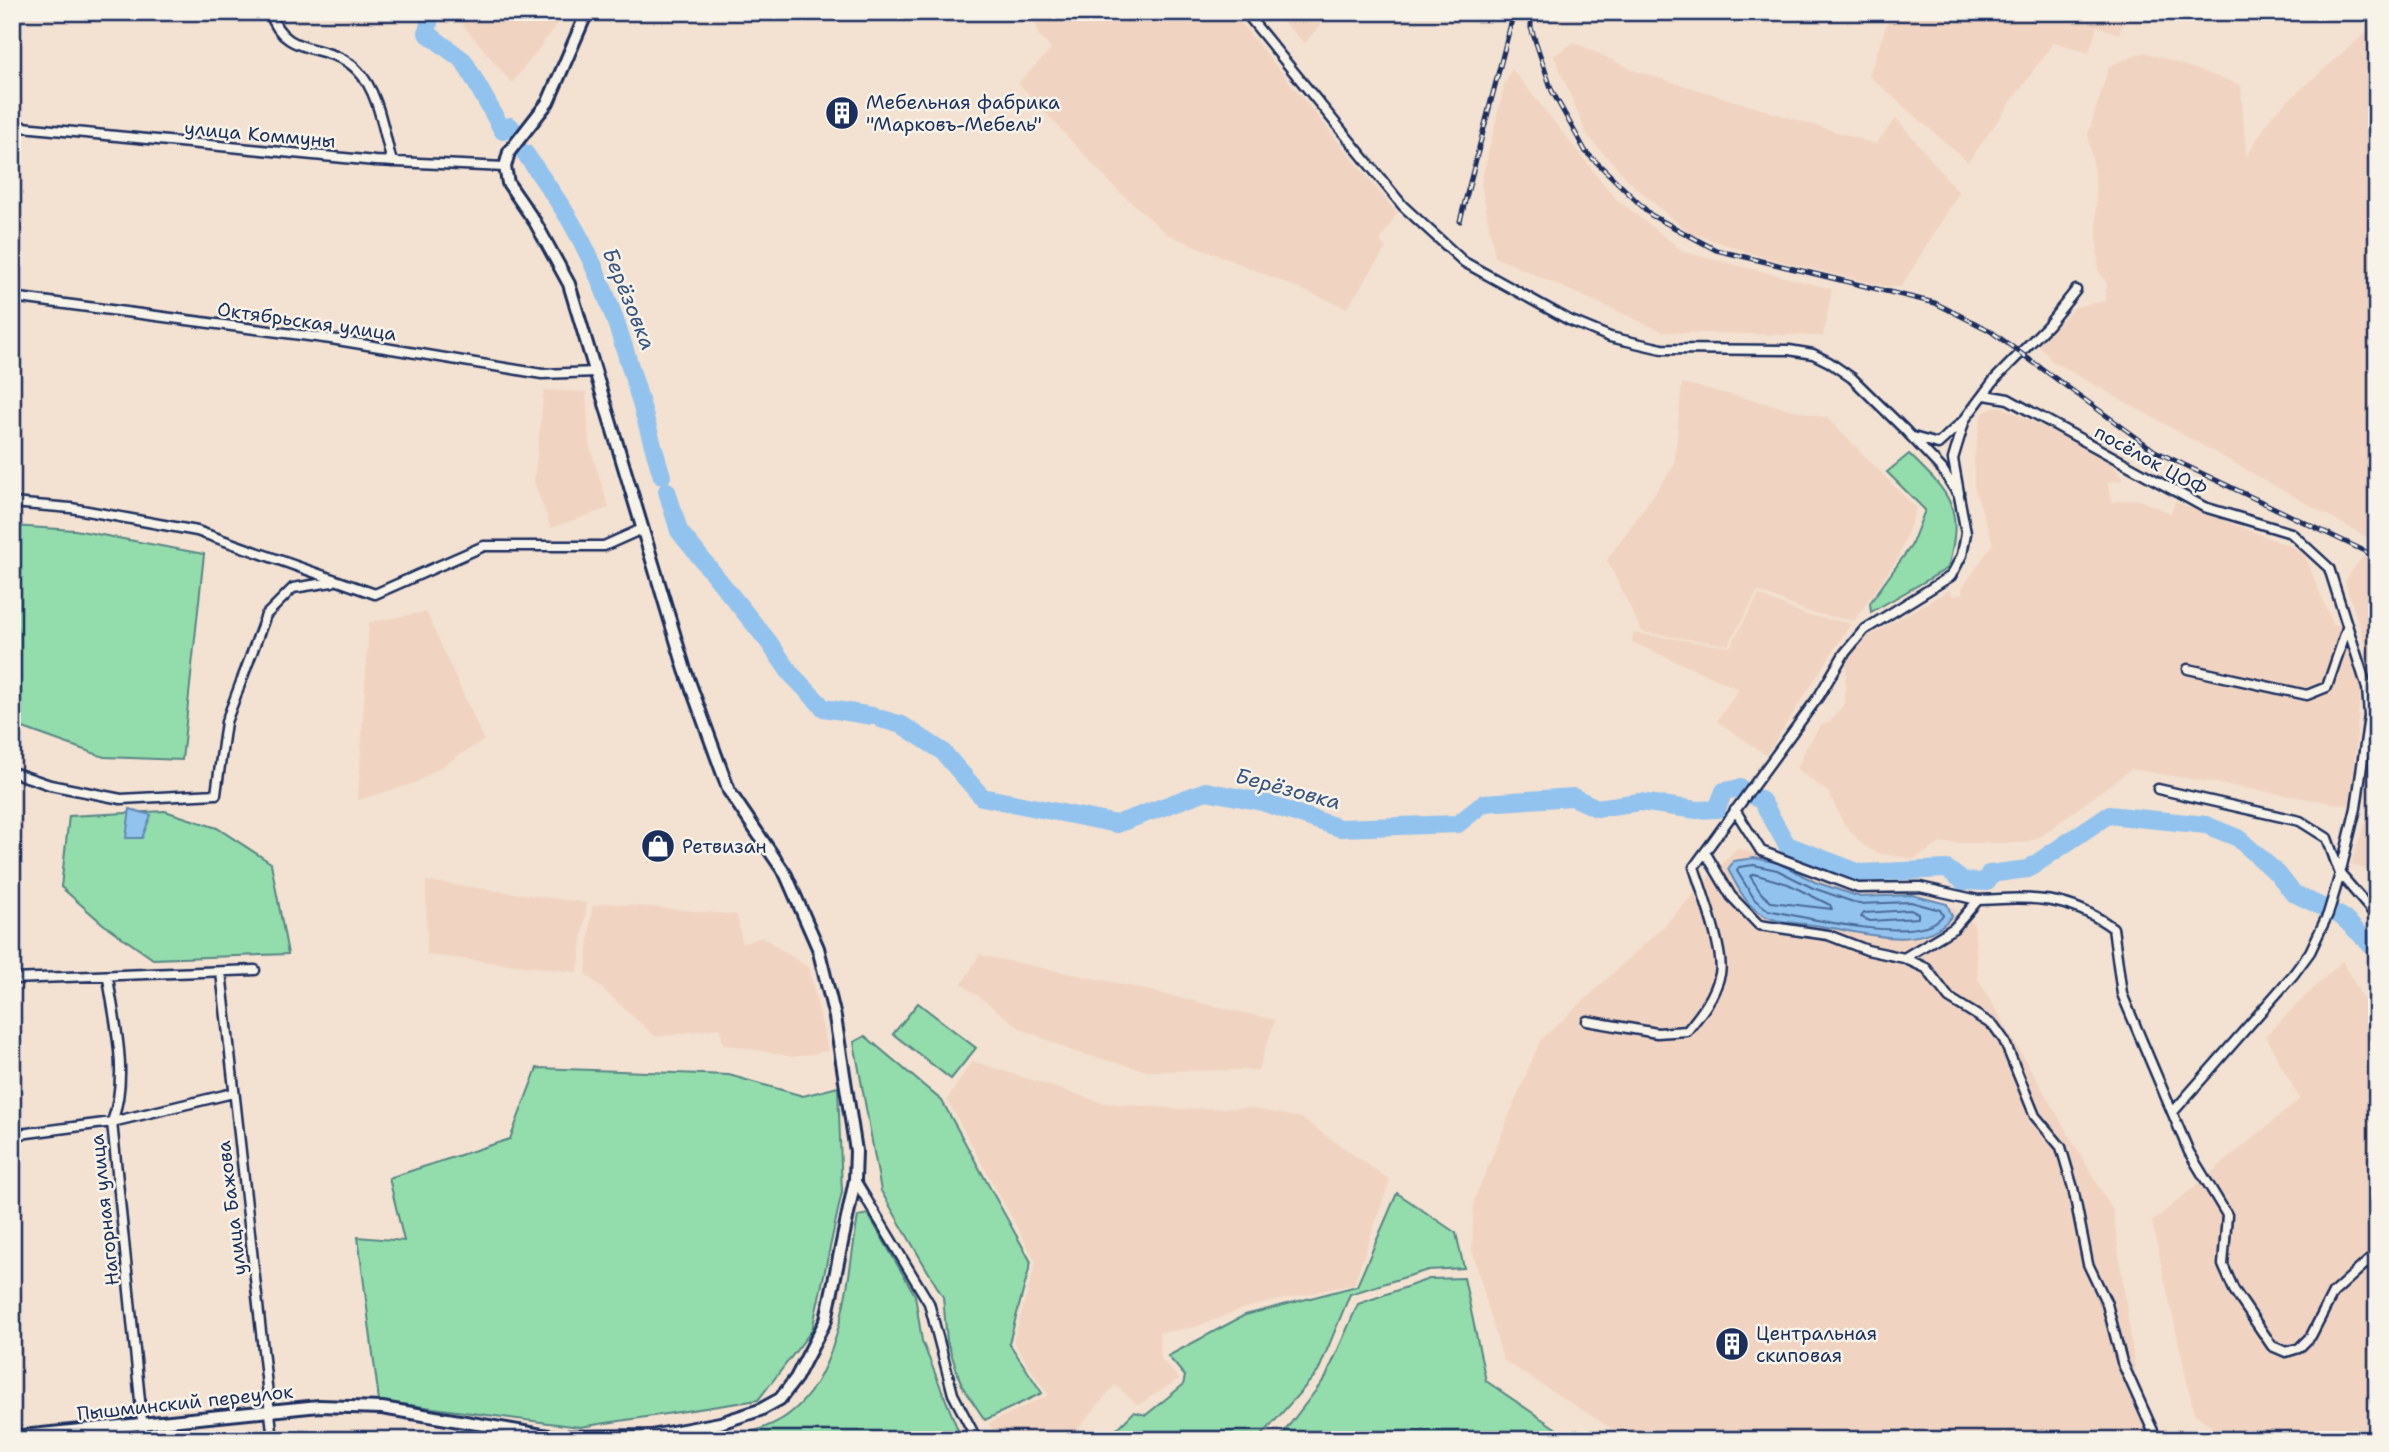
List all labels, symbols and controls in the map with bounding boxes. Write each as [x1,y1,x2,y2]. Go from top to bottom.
place label: Мебельная фабрика "Марковъ-Мебель" [866,90,1060,137]
building icon: Мебельная фабрика "Марковъ-Мебель" [823,94,861,132]
street label: улица Коммуны [183,115,337,154]
water label: Берёзовка [596,244,662,354]
street label: Октябрьская улица [216,297,398,346]
street label: посёлок ЦОФ [2090,419,2212,502]
water label: Берёзовка [1232,762,1344,816]
shop icon: Ретвизан [639,827,677,865]
place label: Ретвизан [682,834,767,859]
street label: Нагорная улица [84,1133,125,1287]
street label: улица Бажова [211,1139,252,1277]
place label: Центральная скиповая [1756,1321,1877,1368]
building icon: Центральная скиповая [1713,1325,1751,1363]
street label: Пышминский переулок [76,1379,294,1426]

